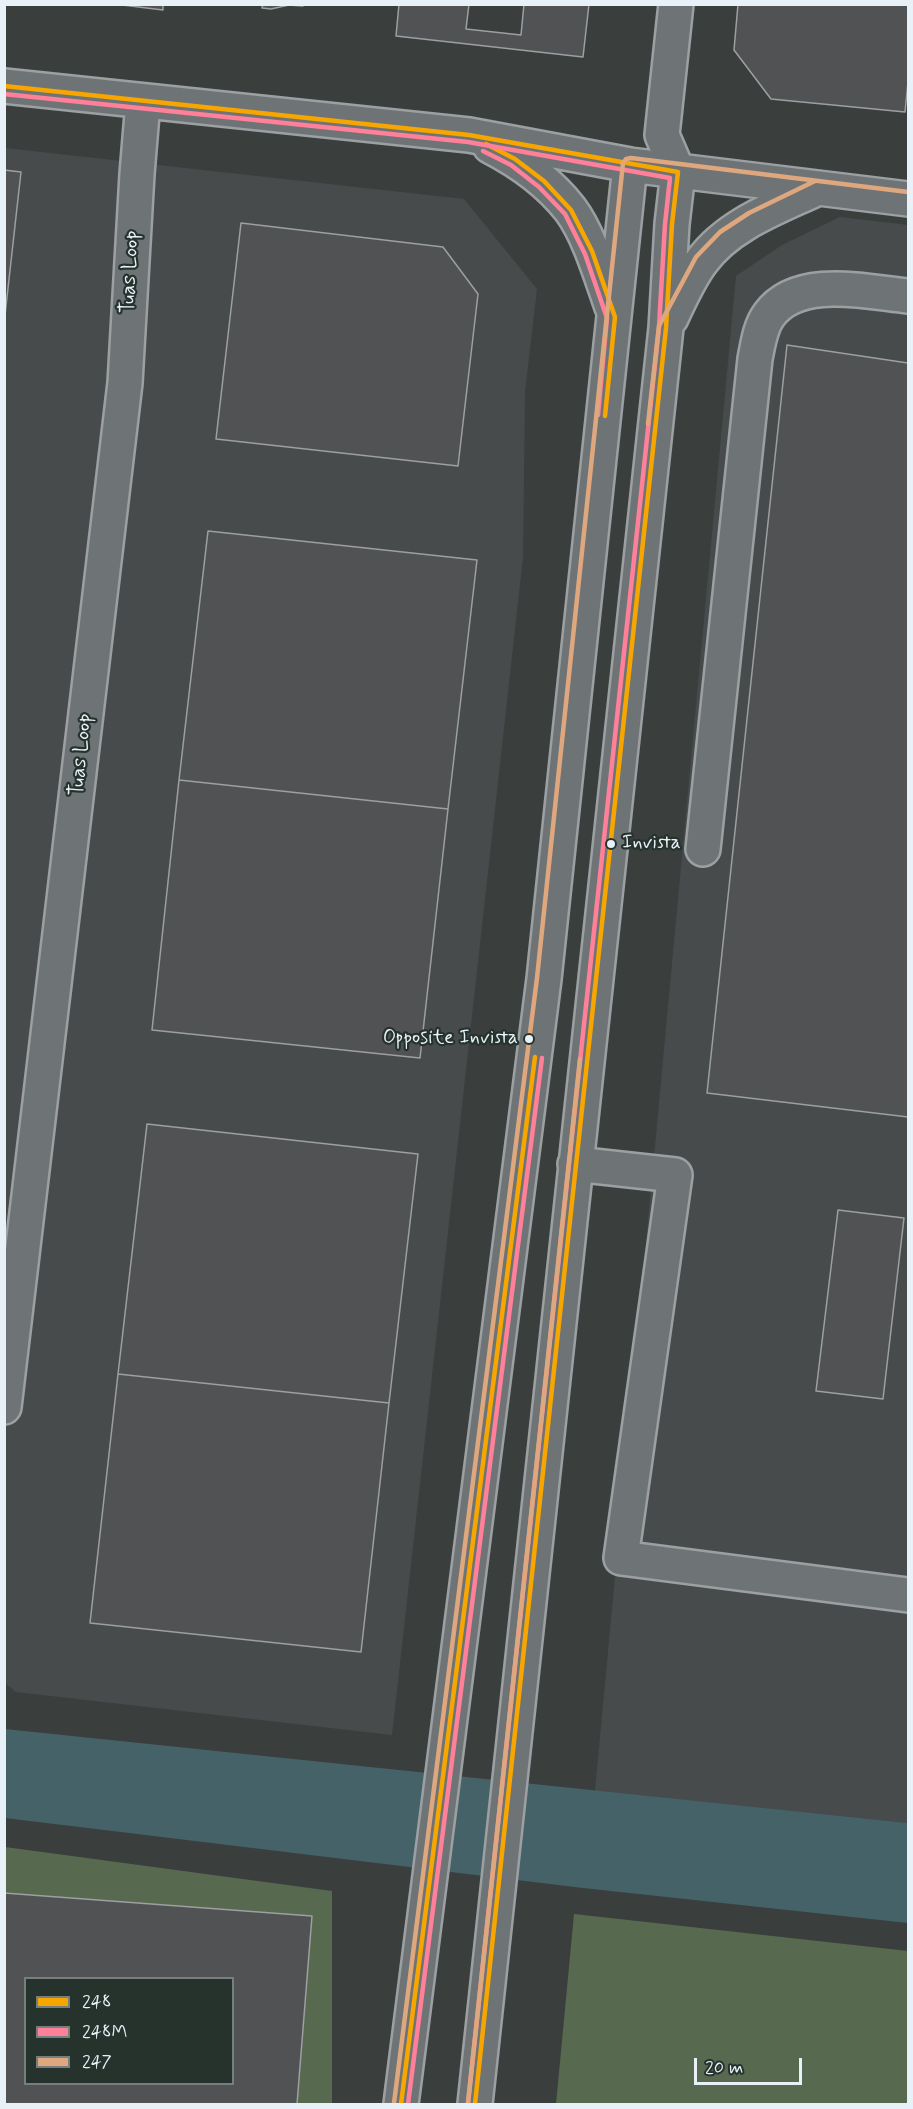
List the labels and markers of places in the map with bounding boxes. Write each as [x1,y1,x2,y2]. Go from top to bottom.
place label: Invista [622,832,681,856]
marker: Invista [605,838,617,850]
place label: Opposite Invista [383,1027,518,1051]
marker: Opposite Invista [523,1033,535,1045]

